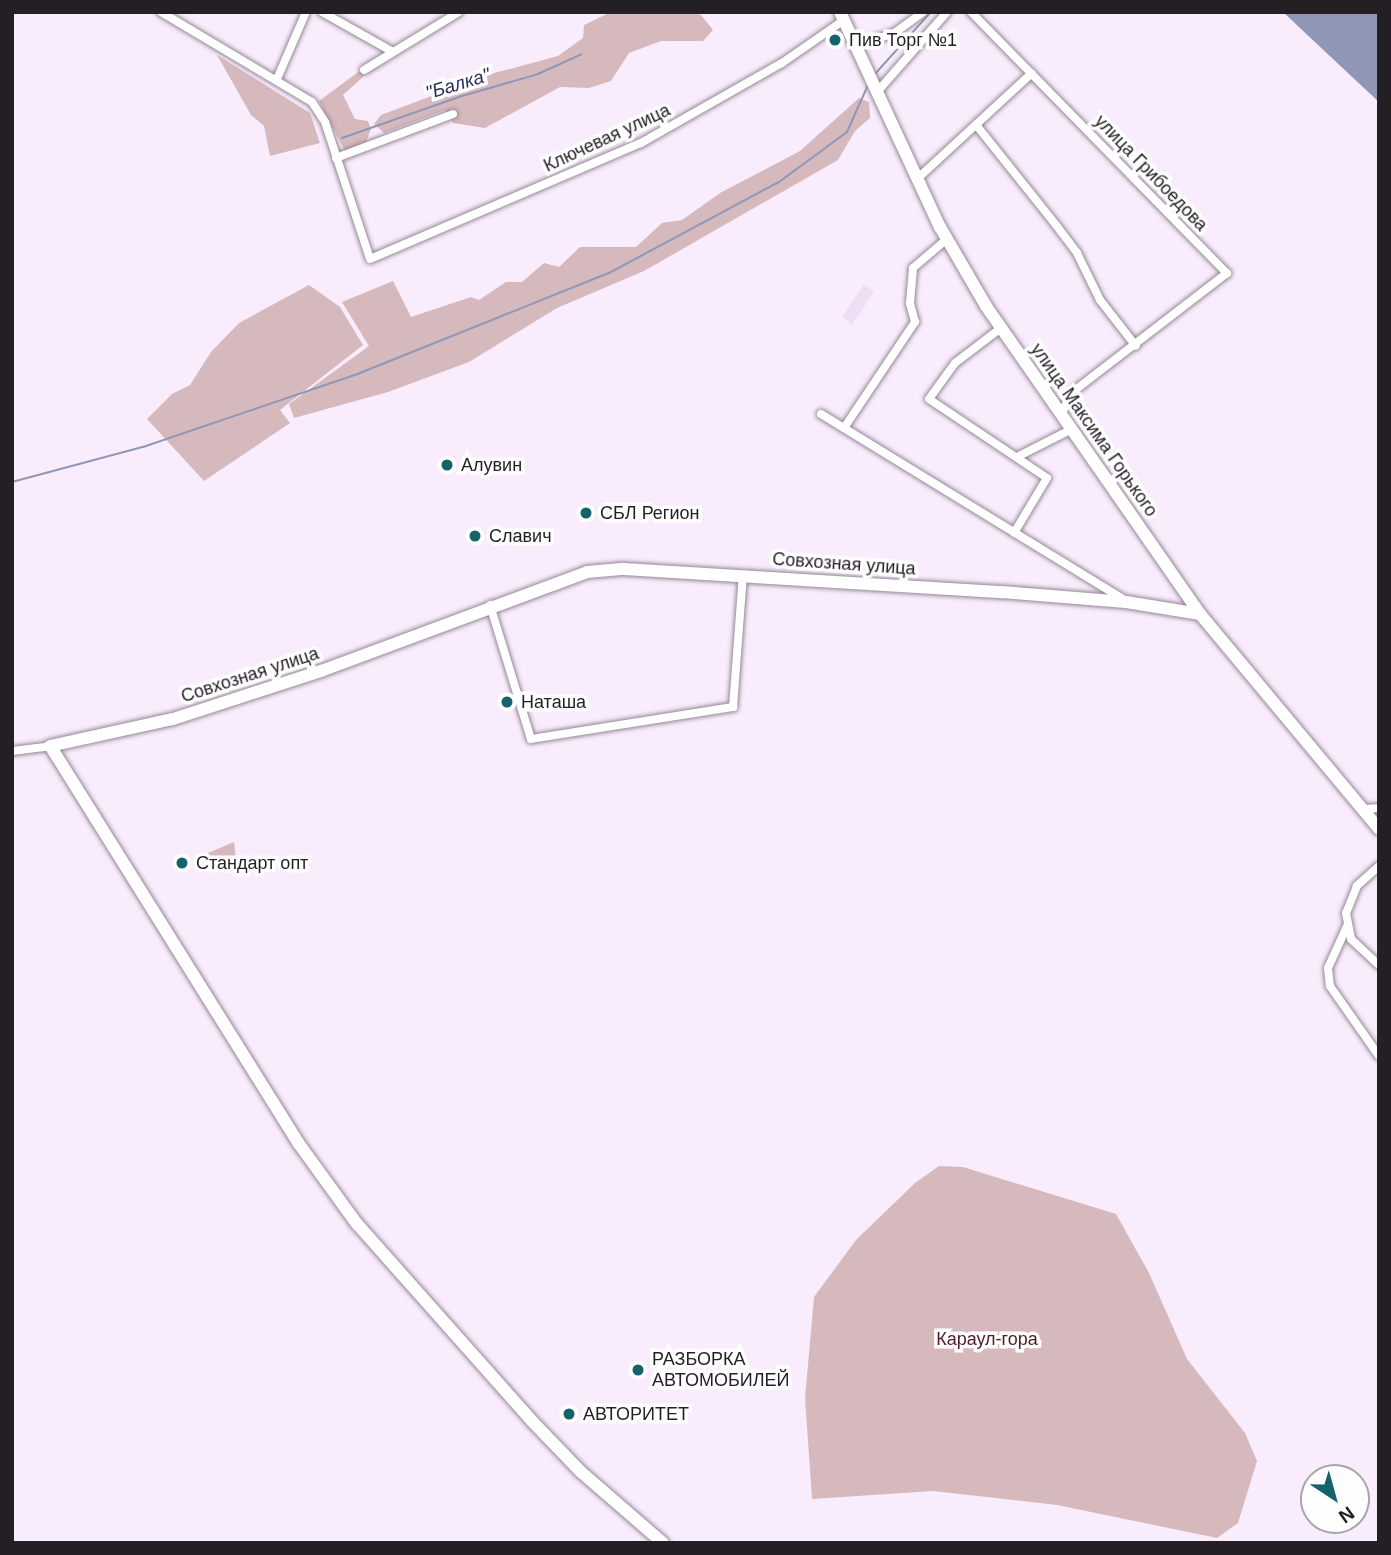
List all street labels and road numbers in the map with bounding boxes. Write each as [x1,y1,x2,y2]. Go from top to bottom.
street label: Ключевая улица [540,99,674,177]
street label: улица Грибоедова [1090,110,1212,236]
street label: улица Максима Горького [1026,339,1162,521]
street label: Совхозная улица [772,548,916,580]
street label: Совхозная улица [178,643,322,707]

